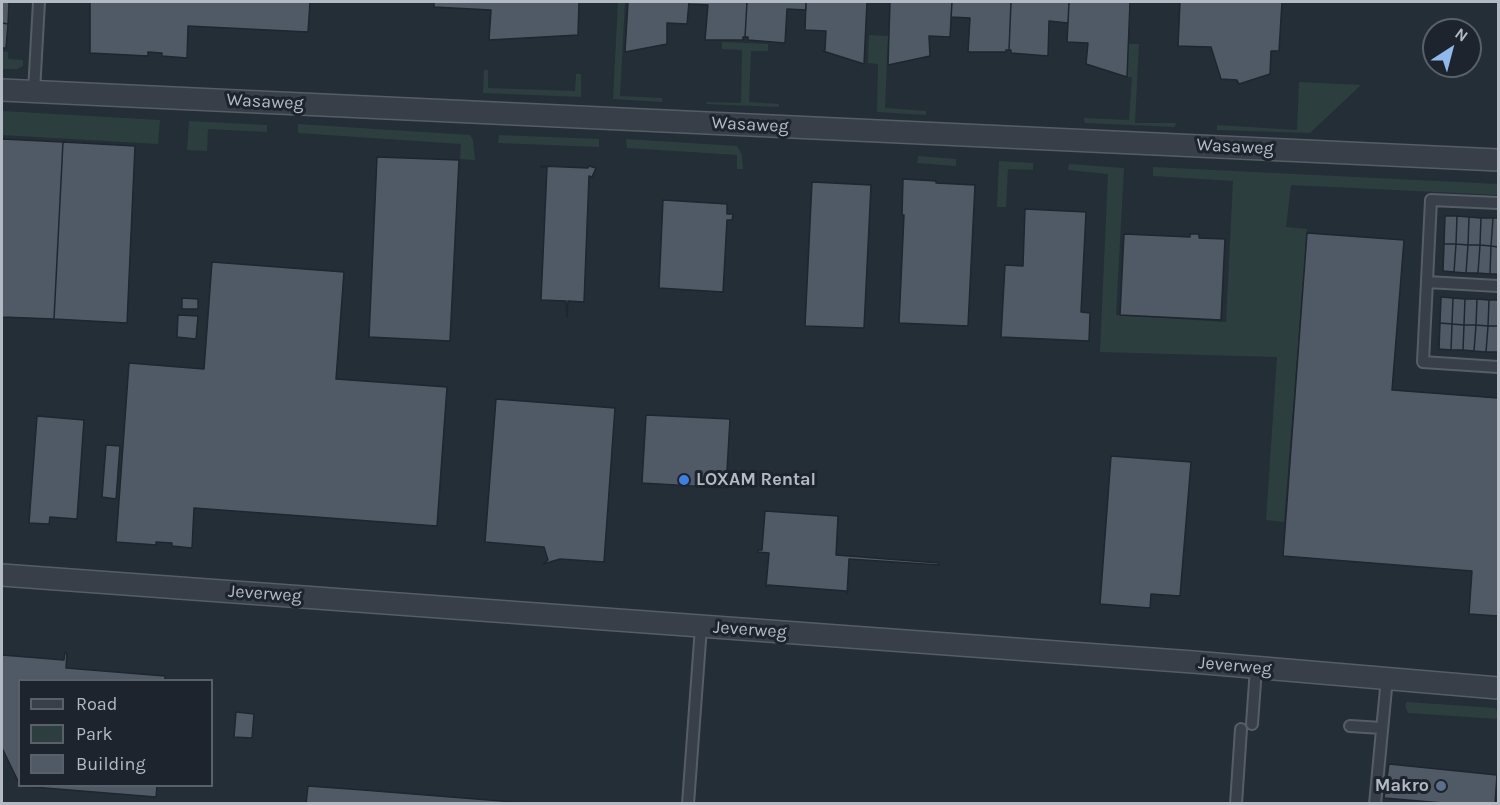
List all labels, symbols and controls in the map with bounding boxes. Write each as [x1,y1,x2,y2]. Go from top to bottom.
north arrow [1422,18,1482,78]
text: N [1451,24,1472,46]
street label: Wasaweg [226,89,304,115]
street label: Wasaweg [711,112,789,138]
street label: Wasaweg [1196,134,1274,160]
place label: LOXAM Rental [696,469,816,491]
marker: LOXAM Rental [677,473,691,487]
street label: Jeverweg [227,581,303,607]
street label: Jeverweg [712,617,788,643]
street label: Jeverweg [1197,652,1273,680]
legend [18,679,213,787]
text: Road [76,693,117,715]
text: Park [76,723,113,745]
text: Building [76,753,146,775]
place label: Makro [1375,775,1429,797]
marker: Makro [1434,779,1448,793]

